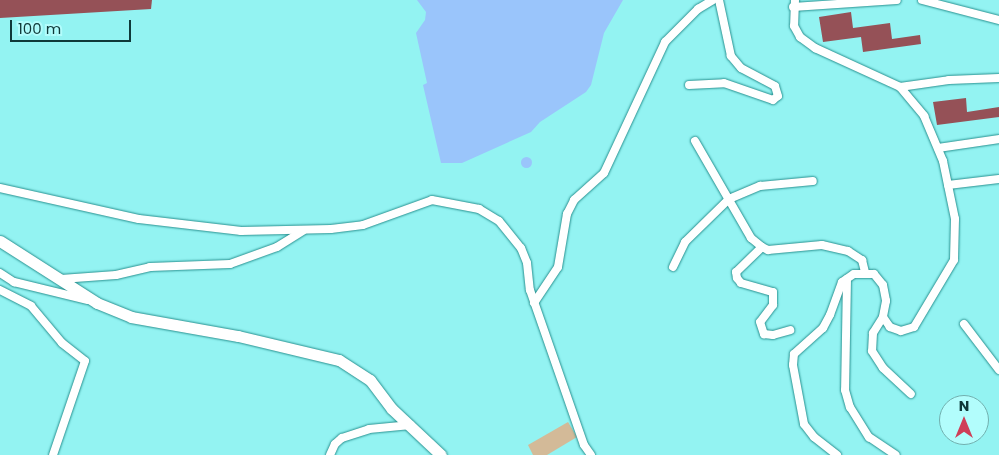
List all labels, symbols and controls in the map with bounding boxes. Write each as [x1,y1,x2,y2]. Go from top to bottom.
scale bar [12,10,134,42]
text: 100 m [18,18,61,39]
north arrow [939,395,989,445]
text: N [959,396,969,416]

